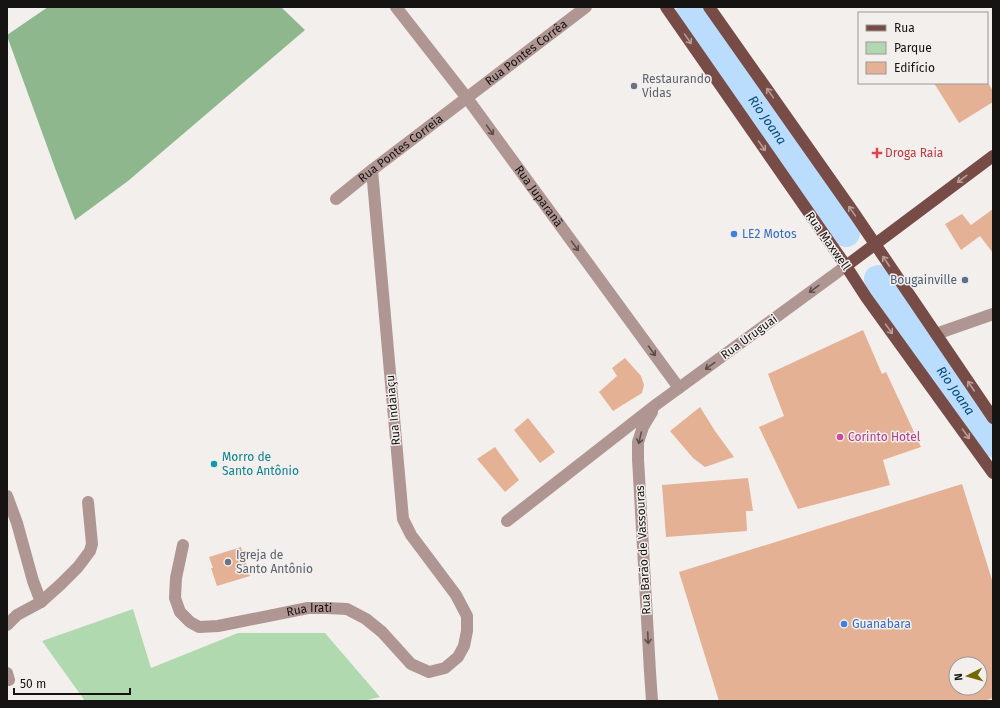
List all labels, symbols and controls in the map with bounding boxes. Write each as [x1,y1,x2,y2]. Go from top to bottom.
legend [858,12,988,84]
street label: Rua Pontes Corrêa [482,17,570,88]
text: Rua [894,21,915,35]
one-way arrow [684,33,692,44]
text: Parque [894,41,932,55]
text: Edifício [894,61,935,75]
place label: Restaurando Vidas [642,72,711,100]
marker: Restaurando Vidas [629,81,639,91]
one-way arrow [766,88,774,99]
water label: Rio Joana [745,93,790,147]
street label: Rua Pontes Correia [355,112,446,185]
one-way arrow [486,124,494,135]
one-way arrow [758,140,766,151]
place label: Droga Raia [885,146,943,160]
marker: Droga Raia [872,148,882,158]
street label: Rua Juparanã [512,163,566,230]
one-way arrow [956,175,967,183]
one-way arrow [848,206,856,217]
street label: Rua Maxwell [803,209,853,273]
place label: LE2 Motos [742,227,797,241]
marker: LE2 Motos [729,229,739,239]
one-way arrow [571,240,579,251]
one-way arrow [882,255,890,266]
place label: Bougainville [890,273,957,287]
marker: Bougainville [960,275,970,285]
one-way arrow [809,285,820,293]
street label: Rua Uruguai [718,312,780,362]
one-way arrow [885,323,893,334]
one-way arrow [648,345,656,356]
one-way arrow [704,362,715,370]
water label: Rio Joana [933,363,978,418]
street label: Rua Indaiaçu [383,374,403,446]
one-way arrow [967,381,975,392]
one-way arrow [961,428,970,439]
place label: Corinto Hotel [848,430,921,444]
one-way arrow [635,431,643,444]
marker: Corinto Hotel [835,432,845,442]
place label: Morro de Santo Antônio [222,450,299,478]
marker: Morro de Santo Antônio [209,459,219,469]
street label: Rua Barão de Vassouras [633,485,653,615]
place label: Igreja de Santo Antônio [236,548,313,576]
marker: Igreja de Santo Antônio [223,557,233,567]
street label: Rua Irati [285,601,332,619]
place label: Guanabara [852,617,911,631]
marker: Guanabara [839,619,849,629]
one-way arrow [644,631,652,644]
north arrow [948,656,988,696]
scale bar [14,670,130,696]
text: N [952,673,965,681]
text: 50 m [20,677,46,691]

